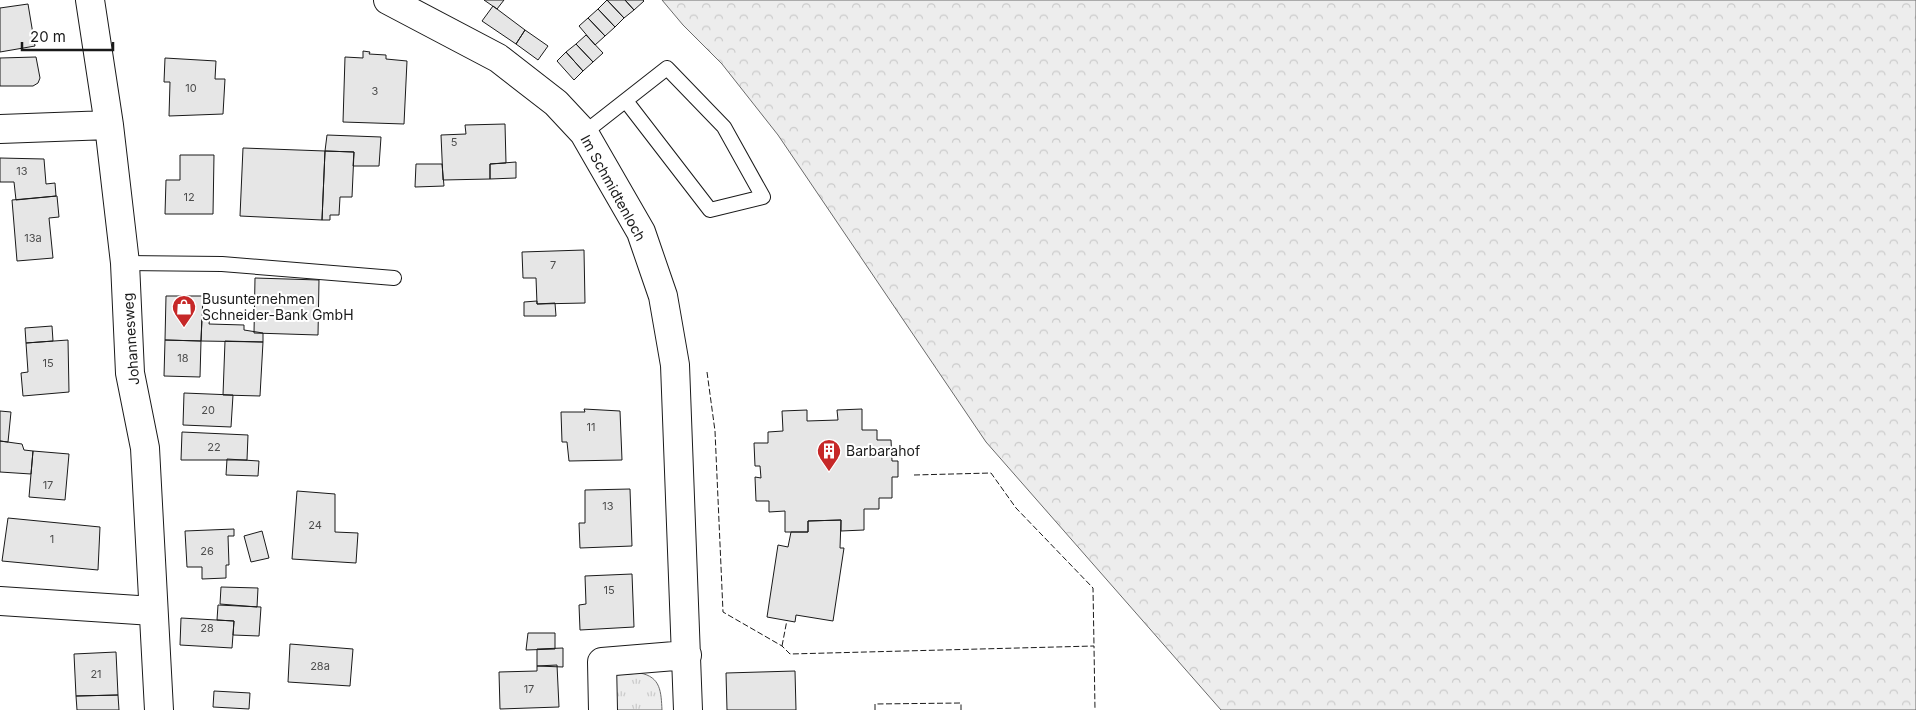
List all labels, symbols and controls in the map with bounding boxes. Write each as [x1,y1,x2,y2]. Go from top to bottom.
scale bar [22,20,114,52]
text: 20 m [30,27,66,46]
house number: 10 [185,81,197,95]
house number: 3 [372,84,379,98]
street label: Im Schmidtenloch [577,132,650,244]
house number: 5 [451,135,458,149]
house number: 13 [16,164,28,178]
house number: 12 [183,190,195,204]
house number: 13a [24,231,42,245]
house number: 7 [550,258,556,272]
place label: Busunternehmen Schneider-Bank GmbH [202,290,354,323]
street label: Johannesweg [119,292,142,386]
shop icon: Busunternehmen Schneider-Bank GmbH [171,294,197,328]
house number: 18 [177,351,189,365]
house number: 15 [42,356,54,370]
house number: 20 [201,403,215,417]
house number: 11 [587,420,595,434]
building icon: Barbarahof [816,438,842,472]
house number: 22 [207,440,221,454]
place label: Barbarahof [846,442,920,459]
house number: 17 [43,478,53,492]
house number: 13 [602,499,614,513]
house number: 24 [308,518,322,532]
house number: 1 [50,532,54,546]
house number: 26 [200,544,214,558]
house number: 15 [603,583,615,597]
house number: 28 [200,621,214,635]
house number: 28a [310,659,330,673]
house number: 21 [90,667,102,681]
house number: 17 [524,682,534,696]

